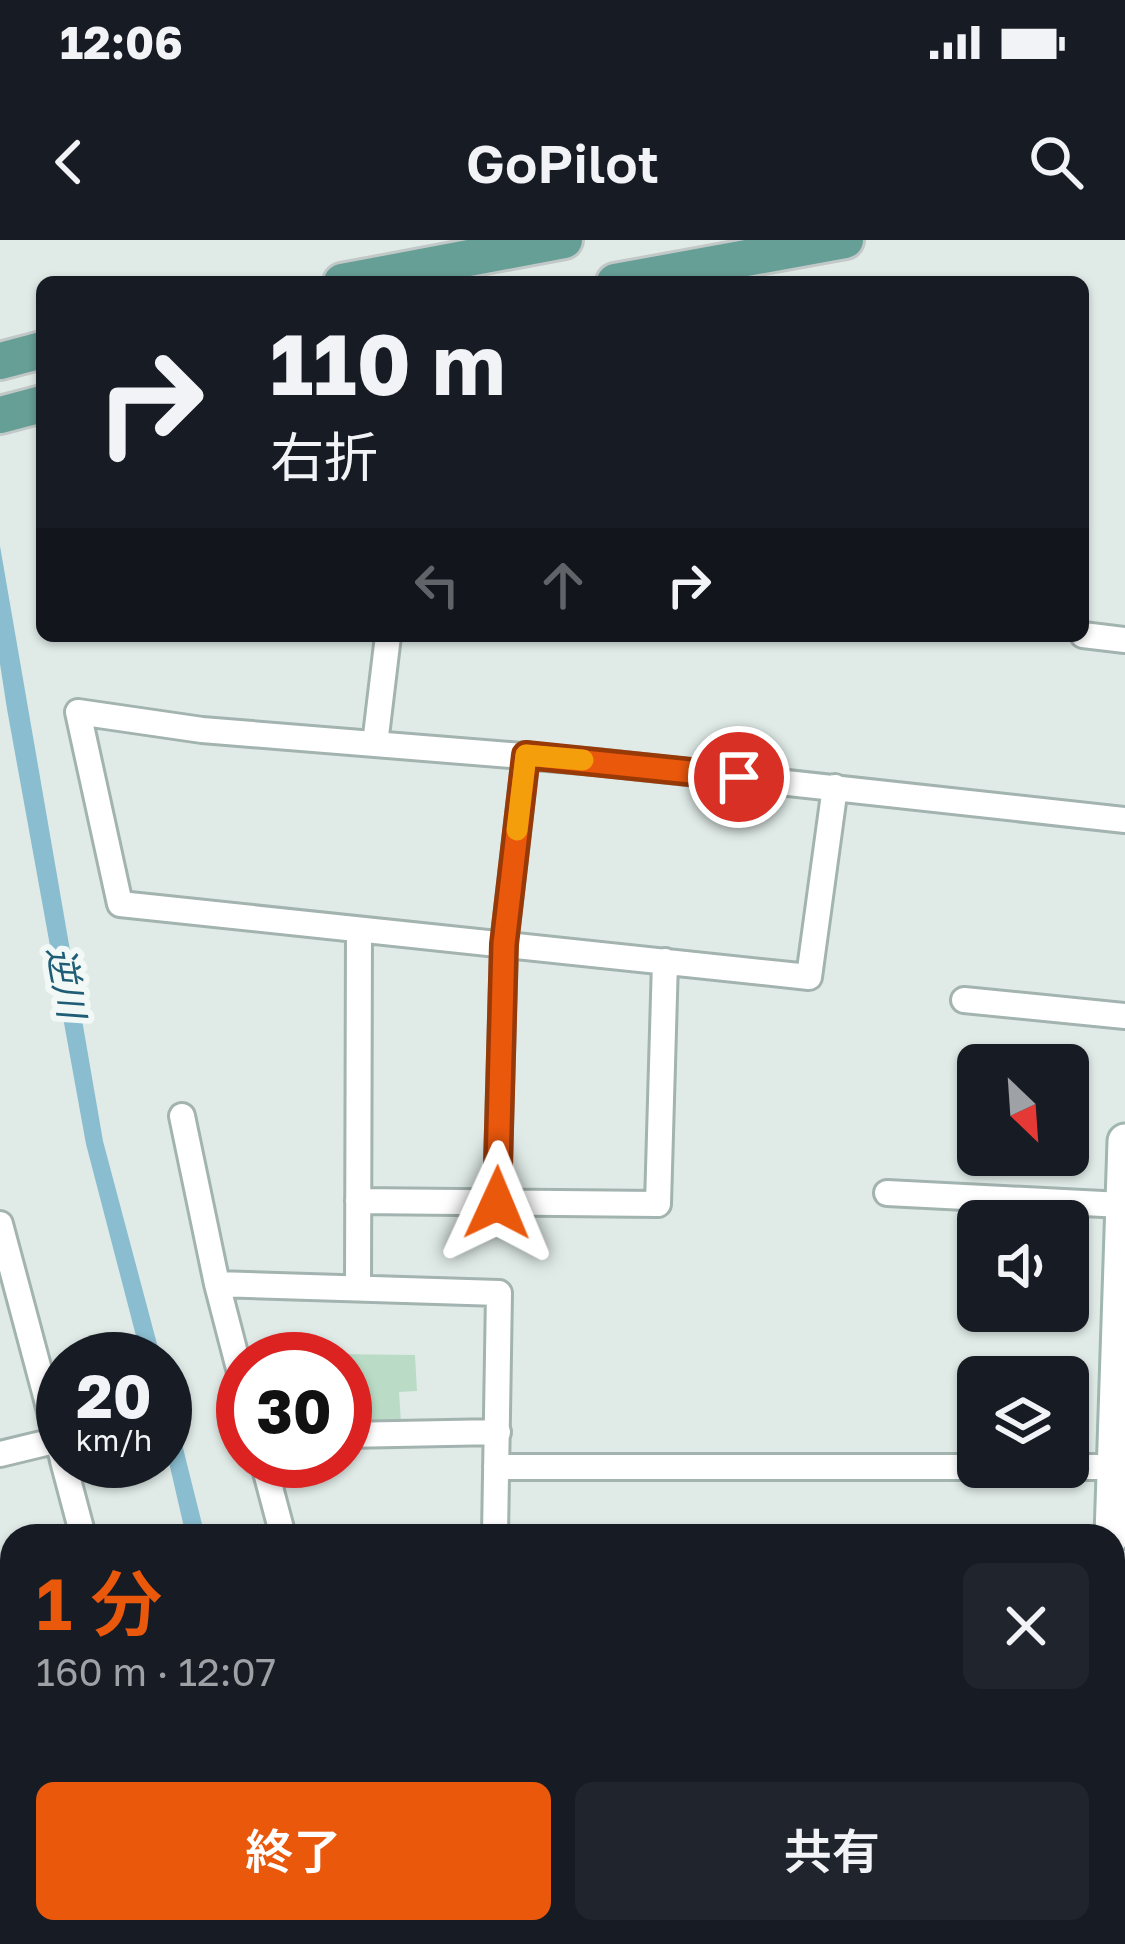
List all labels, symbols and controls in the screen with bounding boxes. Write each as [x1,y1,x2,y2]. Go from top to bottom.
text: 12:06 [60,15,183,69]
icon: back [36,129,102,195]
icon: search [1023,129,1089,195]
text: GoPilot [466,130,659,195]
text: 110 m [270,313,506,413]
icon: right [72,324,228,480]
text: 右折 [270,424,378,489]
icon: left [404,552,470,618]
icon: ahead [530,552,596,618]
icon: right [656,552,722,618]
pin [688,726,790,828]
icon: arrive [706,744,772,810]
water label: 逆川 [40,943,95,1025]
north arrow [957,1044,1089,1176]
map controls [957,1044,1089,1488]
position arrow [434,1140,560,1266]
button: sound [957,1200,1089,1332]
speed limit sign: 30 [216,1332,372,1488]
button: layers [957,1356,1089,1488]
text: 20 [76,1359,152,1431]
text: km/h [76,1422,152,1458]
text: 1 分 [36,1559,162,1646]
button: close [963,1563,1089,1689]
text: 160 m · 12:07 [36,1648,276,1695]
button: 終了 [36,1782,551,1920]
button: 共有 [575,1782,1089,1920]

